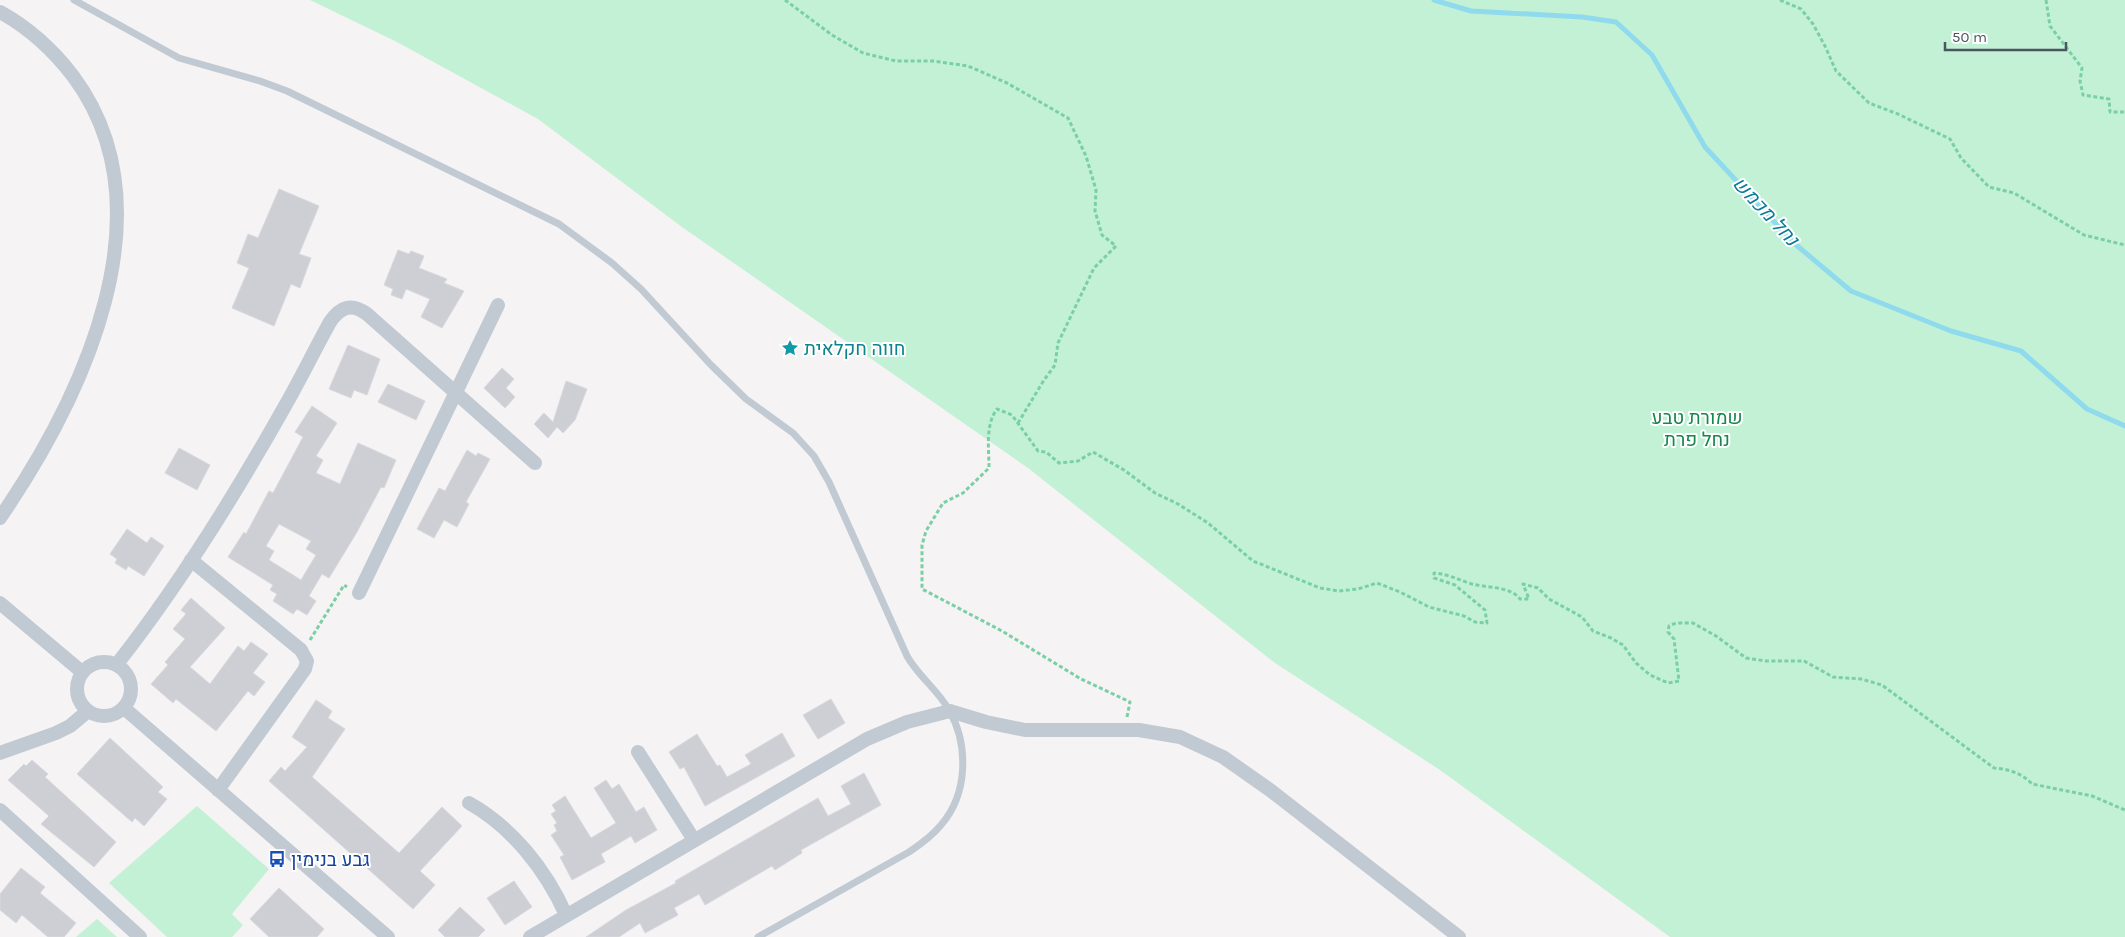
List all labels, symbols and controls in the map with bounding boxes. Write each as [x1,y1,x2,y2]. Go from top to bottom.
scale bar [1945,20,2066,52]
text: 50 m [1952,28,1987,46]
water label: נחל מכמש [1728,172,1805,252]
place icon: חווה חקלאית [780,338,800,358]
place label: חווה חקלאית [804,338,905,360]
park label: שמורת טבע נחל פרת [1651,407,1743,451]
bus stop icon: גבע בנימין [267,849,287,869]
place label: גבע בנימין [291,849,370,871]

